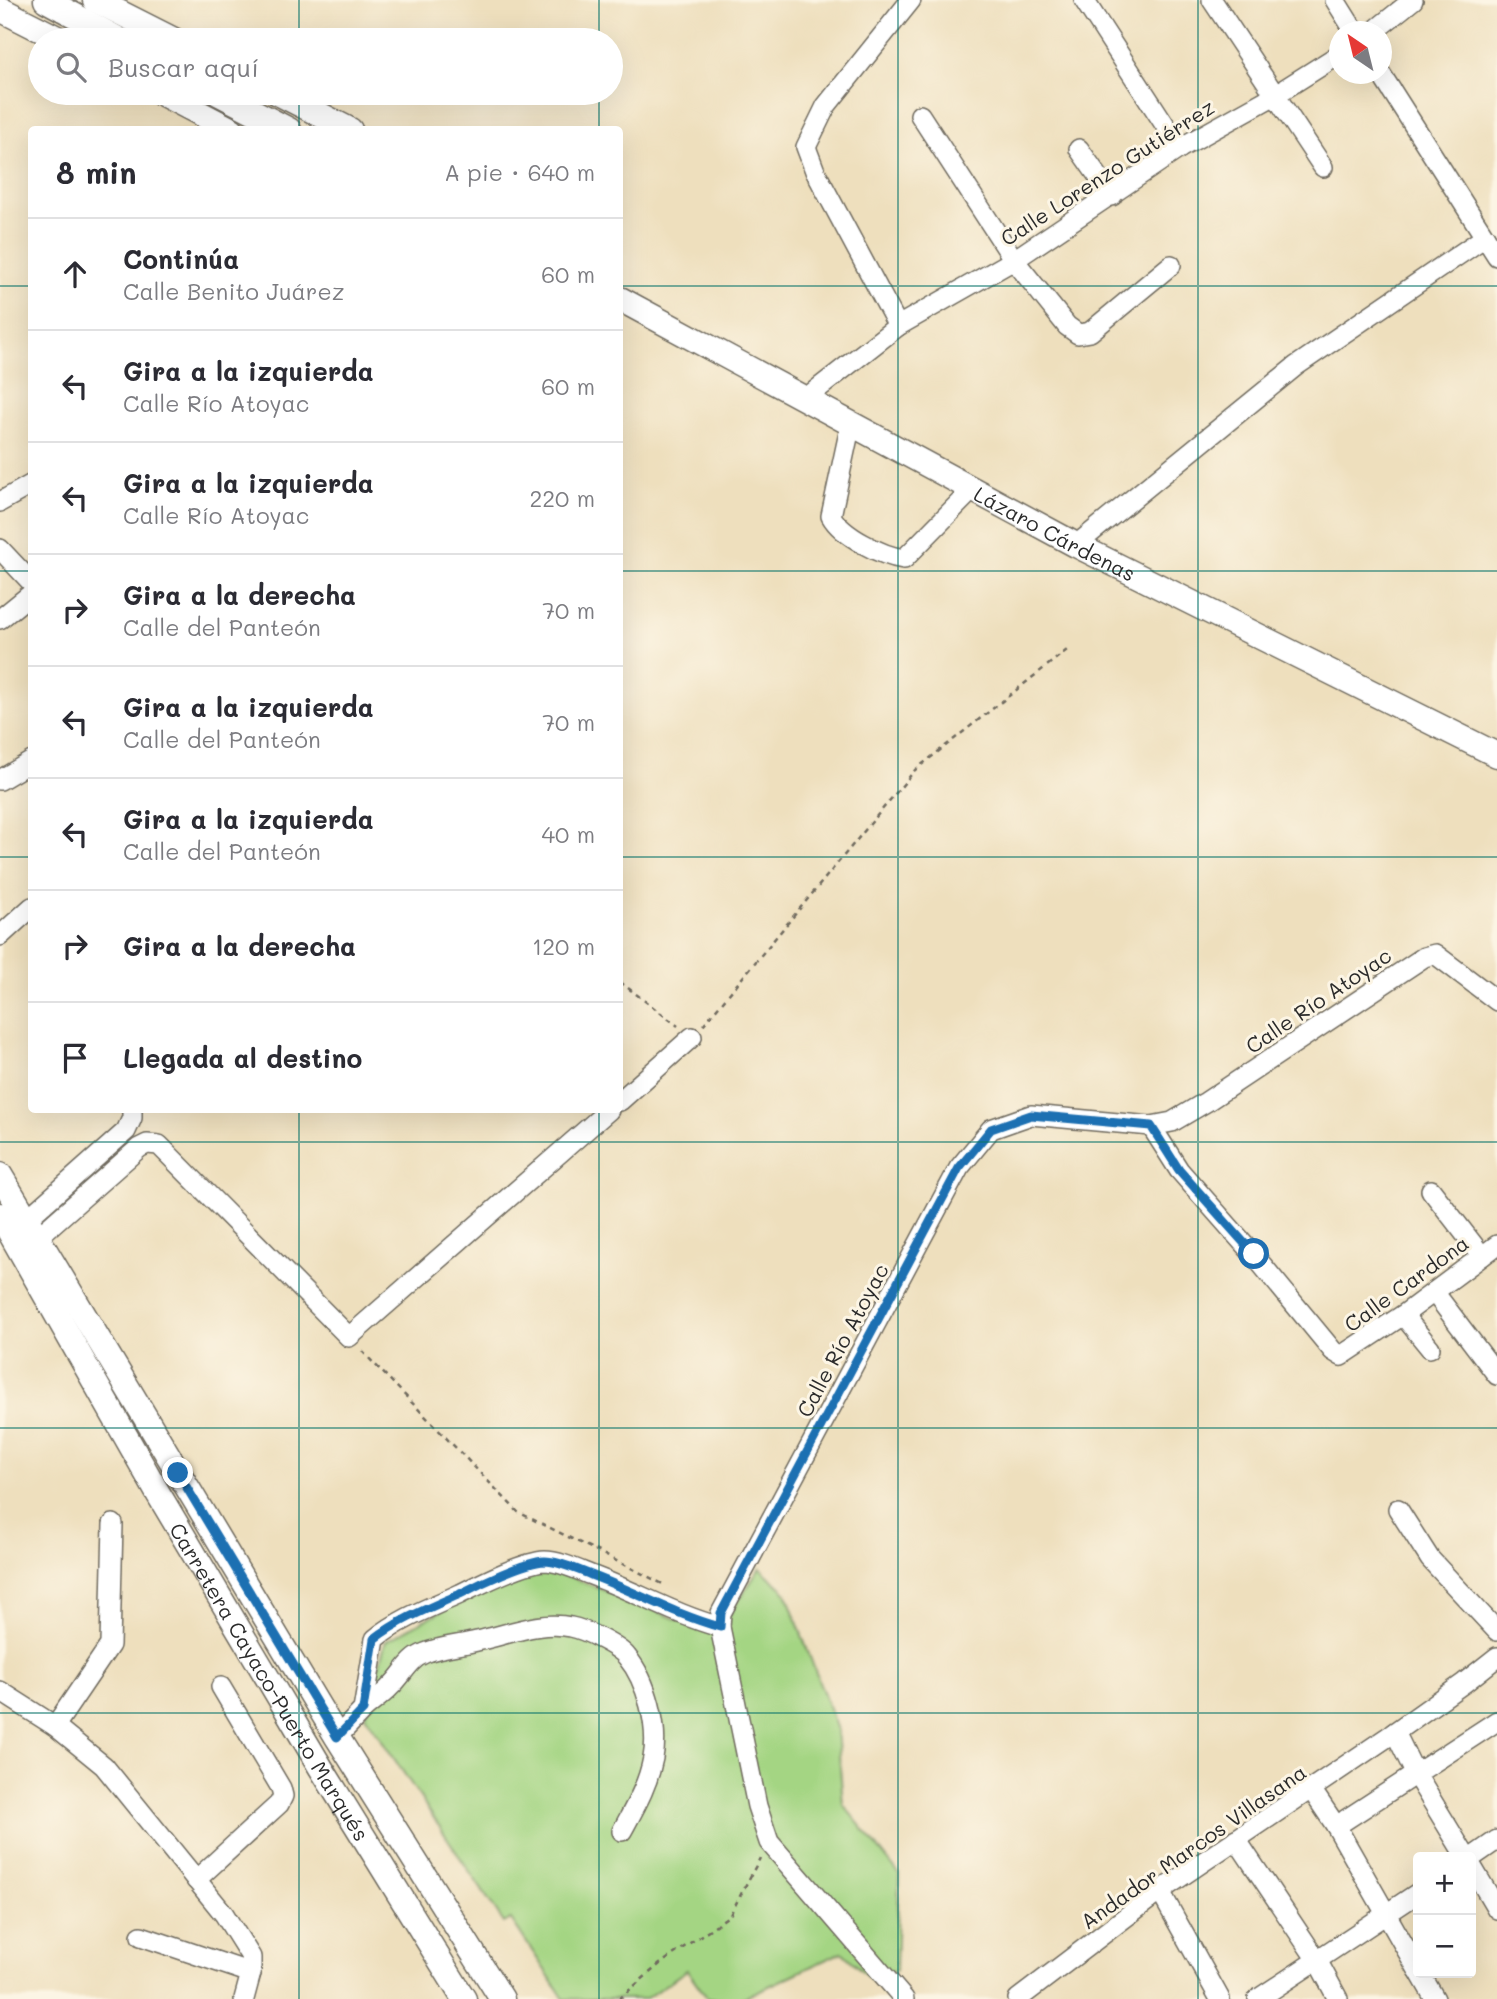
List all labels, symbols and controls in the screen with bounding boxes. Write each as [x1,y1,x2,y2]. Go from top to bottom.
north arrow [1329,21,1392,84]
search box [28,28,623,105]
icon: search [52,48,90,86]
text: Buscar aquí [108,50,259,84]
street label: Calle Lorenzo Gutiérrez [995,93,1219,251]
text: 8 min [56,152,137,192]
text: A pie · 640 m [444,157,595,187]
text: Continúa [123,242,239,276]
icon: ahead [56,255,94,293]
text: 60 m [541,259,595,289]
text: Calle Benito Juárez [123,276,344,306]
text: Gira a la izquierda [123,354,374,388]
icon: left [56,367,94,405]
text: 60 m [541,371,595,401]
text: Calle Río Atoyac [123,388,309,418]
text: Gira a la izquierda [123,466,374,500]
icon: left [56,479,94,517]
street label: Lázaro Cárdenas [970,479,1140,586]
text: 220 m [529,483,595,513]
text: Calle Río Atoyac [123,500,309,530]
text: Gira a la derecha [123,578,356,612]
icon: right [56,591,94,629]
text: 70 m [542,595,595,625]
text: Calle del Panteón [123,612,321,642]
text: Gira a la izquierda [123,690,374,724]
icon: left [56,703,94,741]
text: 70 m [542,707,595,737]
text: Calle del Panteón [123,724,321,754]
text: Gira a la izquierda [123,802,374,836]
icon: left [56,815,94,853]
text: 40 m [542,819,595,849]
text: Calle del Panteón [123,836,321,866]
icon: right [56,927,94,965]
text: Gira a la derecha [123,929,356,963]
text: 120 m [532,931,595,961]
street label: Calle Río Atoyac [1240,941,1396,1059]
icon: arrive [56,1039,94,1077]
text: Llegada al destino [123,1041,362,1075]
street label: Calle Cardona [1338,1229,1474,1337]
route start [1238,1238,1269,1269]
street label: Calle Río Atoyac [790,1259,894,1421]
route end [162,1457,193,1488]
street label: Carretera Cayaco-Puerto Marqués [165,1517,376,1845]
street label: Andador Marcos Villasana [1075,1758,1311,1934]
map controls [1413,1852,1476,1978]
button: + [1413,1852,1476,1915]
button: − [1413,1915,1476,1978]

